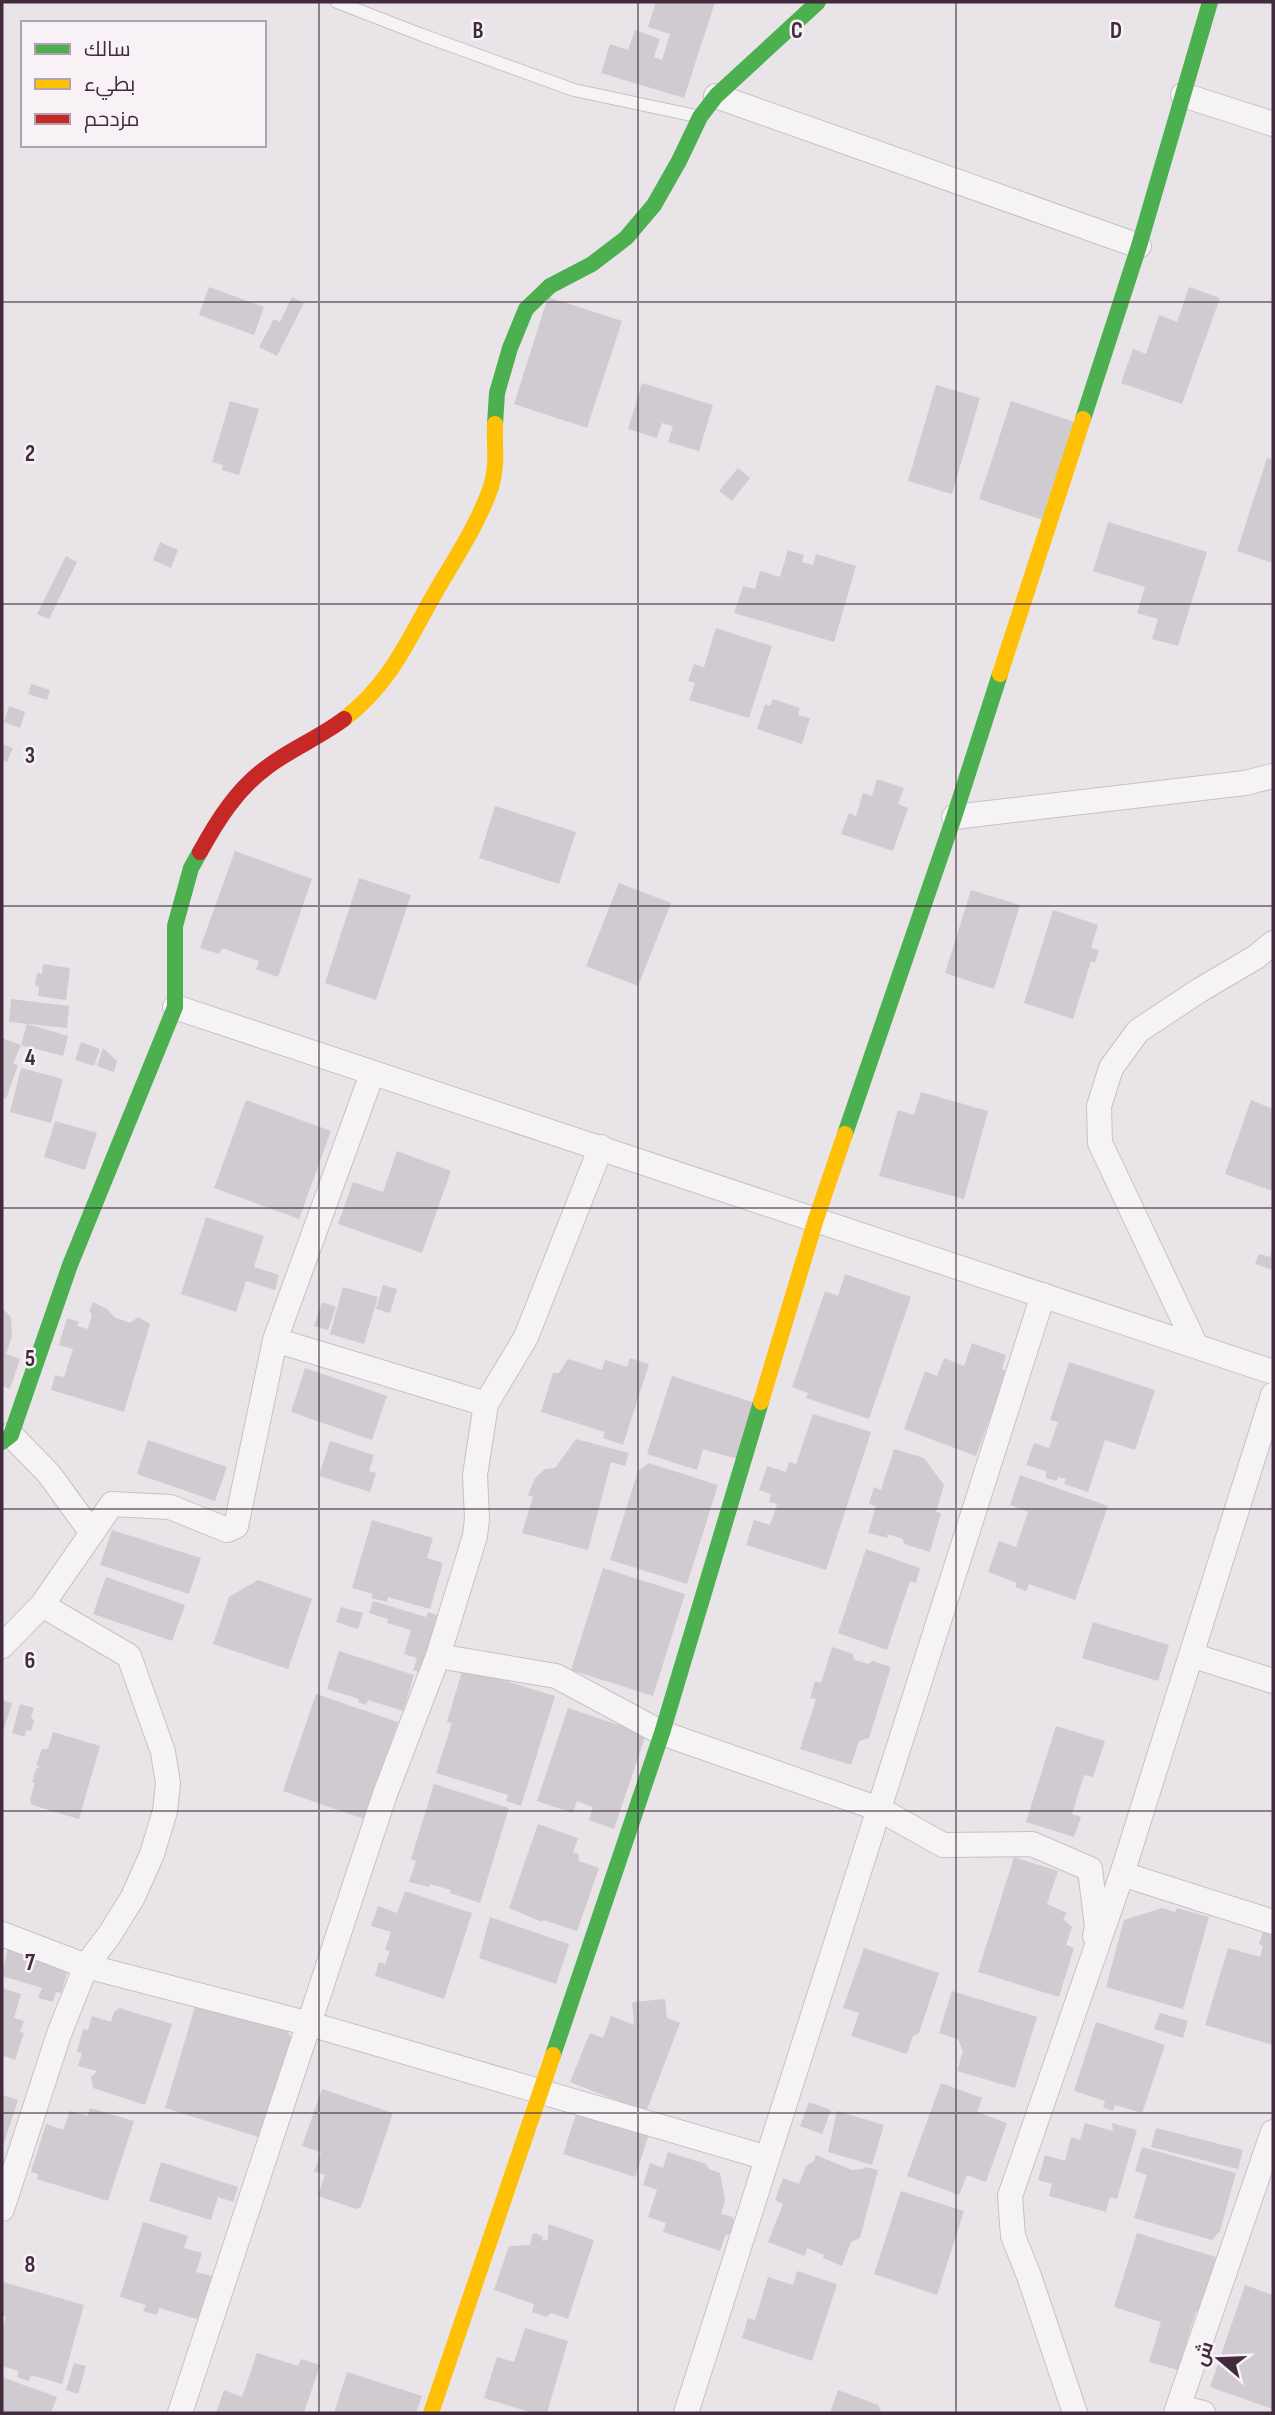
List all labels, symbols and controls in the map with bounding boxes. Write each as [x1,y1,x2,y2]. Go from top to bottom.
text: B [473,17,484,45]
text: C [791,17,803,45]
text: D [1110,17,1122,45]
legend [21,21,266,147]
text: سالك [84,37,131,62]
text: بطيء [84,72,135,100]
text: مزدحم [84,107,139,133]
text: 2 [25,440,35,468]
text: 3 [25,742,35,770]
text: 4 [25,1044,36,1072]
text: 5 [25,1345,35,1373]
text: 6 [25,1647,35,1675]
text: 7 [25,1949,35,1977]
text: 8 [25,2251,36,2279]
north arrow [1184,2324,1254,2394]
text: ش [1190,2339,1219,2369]

